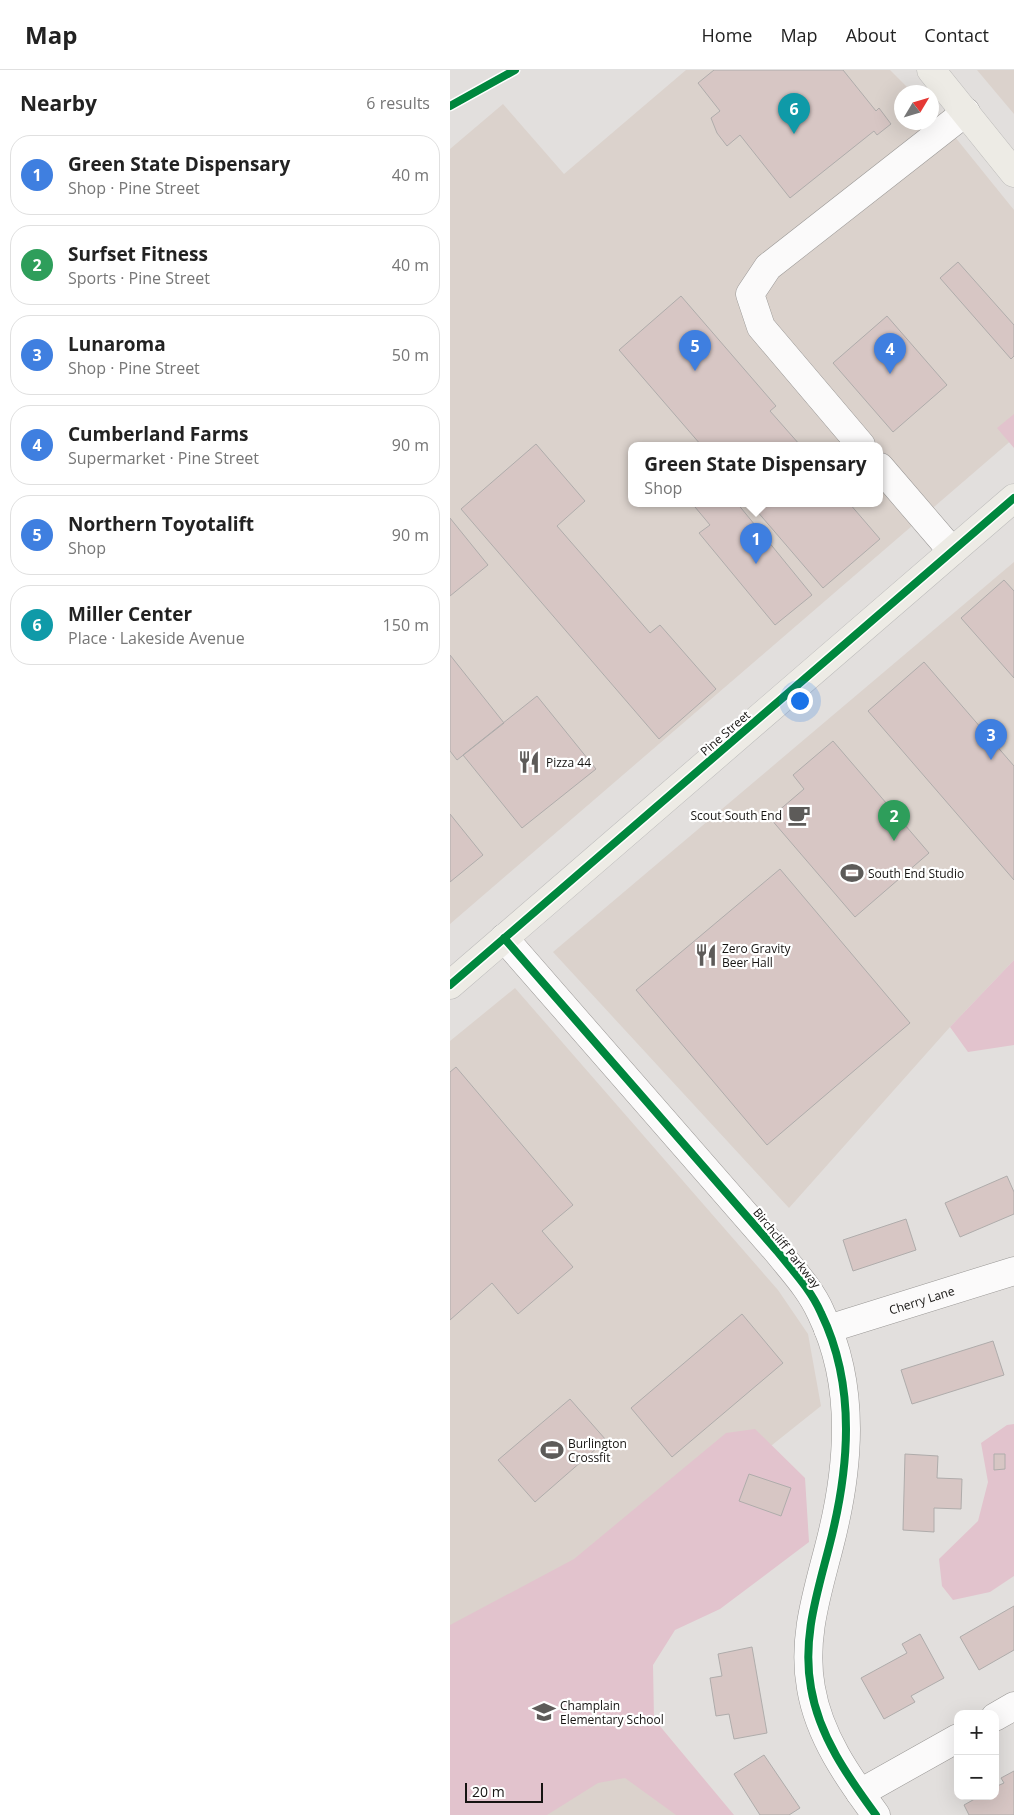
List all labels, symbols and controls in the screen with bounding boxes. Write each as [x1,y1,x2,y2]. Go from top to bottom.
text: Map [25,18,77,51]
text: Home [702,23,752,47]
text: Map [780,23,818,47]
text: About [846,23,896,47]
text: Contact [924,23,989,47]
north arrow [894,85,939,130]
text: Nearby [20,89,97,117]
text: 6 results [366,92,430,114]
pin: 6 [778,93,810,134]
text: Green State Dispensary [68,151,290,177]
text: 1 [32,164,42,186]
text: 40 m [392,164,429,186]
text: Shop · Pine Street [68,177,200,199]
text: Surfset Fitness [68,241,208,267]
text: 2 [32,254,42,276]
text: 40 m [392,254,429,276]
text: Sports · Pine Street [68,267,210,289]
pin: 5 [679,330,711,371]
text: Lunaroma [68,331,166,357]
pin: 4 [874,333,906,374]
text: 3 [32,344,42,366]
text: 50 m [392,344,429,366]
text: Shop · Pine Street [68,357,200,379]
text: Cumberland Farms [68,421,248,447]
text: 4 [32,434,42,456]
text: 90 m [392,434,429,456]
popup [628,442,883,507]
text: Supermarket · Pine Street [68,447,259,469]
text: Green State Dispensary [644,451,867,477]
text: Shop [644,477,682,499]
text: Northern Toyotalift [68,511,254,537]
pin: 1 [740,523,772,564]
text: 5 [32,524,42,546]
text: 90 m [392,524,429,546]
text: Shop [68,537,106,559]
text: Miller Center [68,601,192,627]
text: 6 [32,614,42,636]
text: 150 m [383,614,429,636]
text: Place · Lakeside Avenue [68,627,245,649]
your location [787,688,813,714]
street label: Pine Street [696,707,754,759]
pin: 3 [975,719,1007,760]
restaurant icon: Pizza 44 [516,749,542,775]
place label: Pizza 44 [546,754,591,771]
pin: 2 [878,800,910,841]
cafe icon: Scout South End [786,802,812,828]
place label: Scout South End [690,807,782,824]
sports icon: South End Studio [839,860,865,886]
place label: South End Studio [868,865,964,882]
place label: Zero Gravity Beer Hall [722,940,791,971]
restaurant icon: Zero Gravity Beer Hall [693,942,719,968]
street label: Birchcliff Parkway [749,1204,825,1293]
street label: Cherry Lane [887,1282,957,1318]
place label: Burlington Crossfit [568,1435,627,1466]
sports icon: Burlington Crossfit [539,1437,565,1463]
place label: Champlain Elementary School [560,1697,664,1728]
school or university icon: Champlain Elementary School [531,1699,557,1725]
map controls [954,1710,999,1800]
button: + [954,1710,999,1755]
button: − [954,1755,999,1800]
scale bar [465,1780,542,1803]
text: 20 m [472,1782,505,1801]

